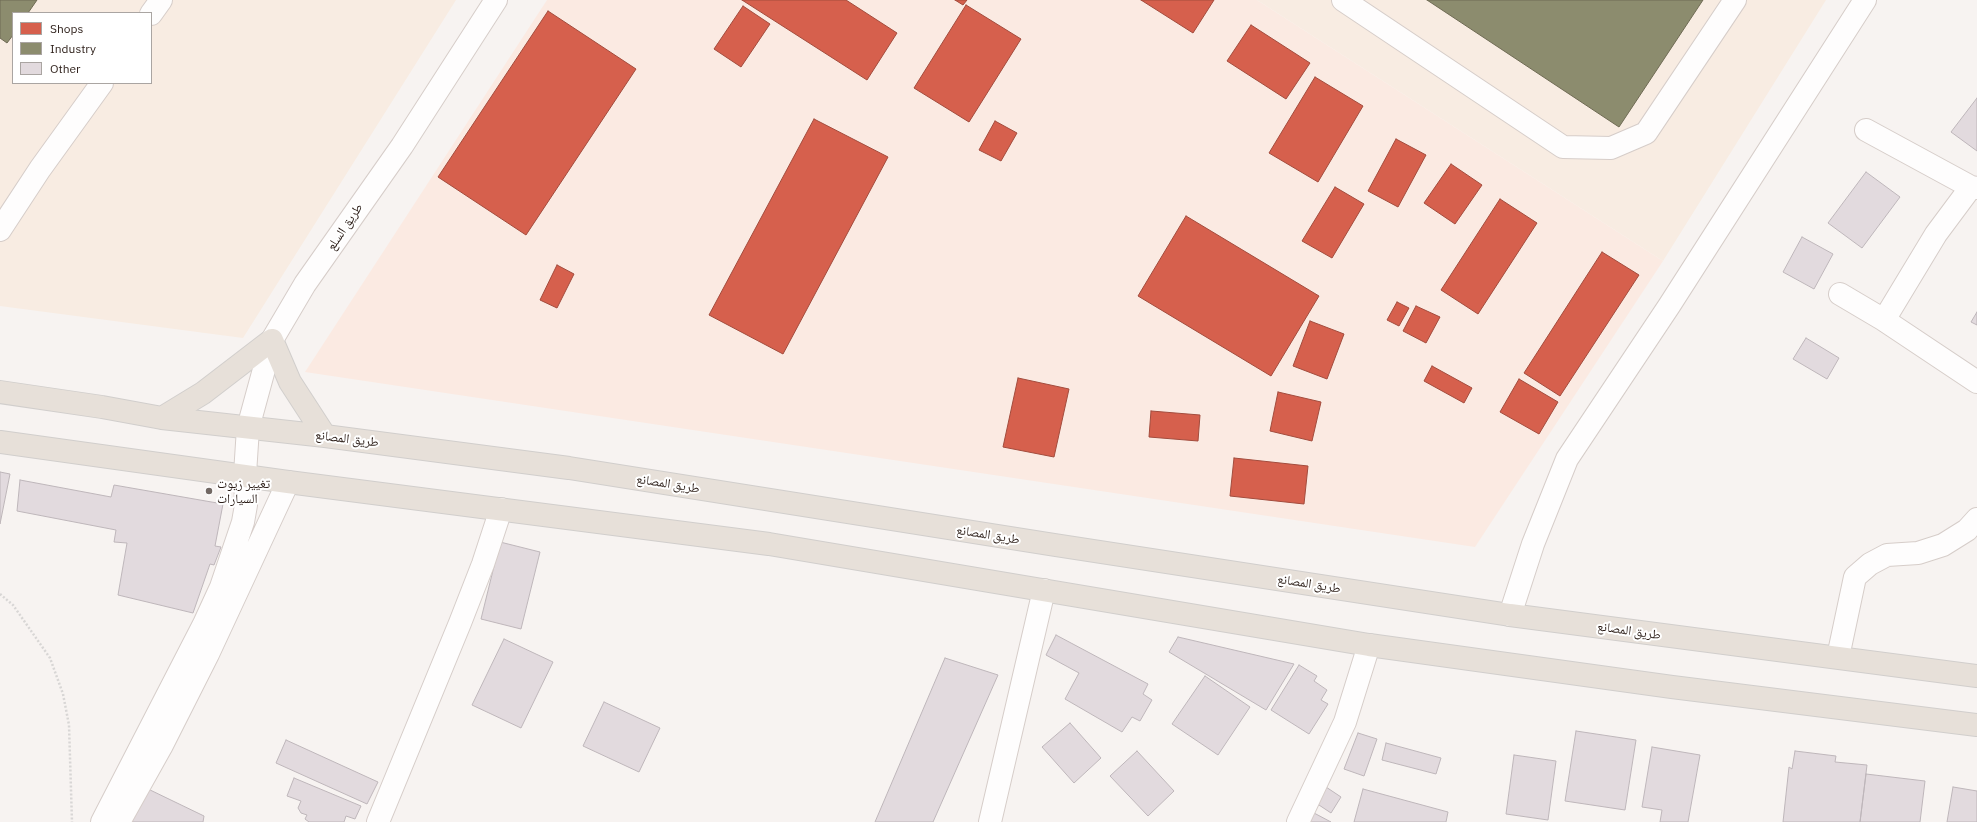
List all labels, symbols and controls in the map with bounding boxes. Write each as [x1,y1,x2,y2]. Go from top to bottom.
legend [12,12,152,84]
text: Shops [50,21,83,36]
text: Industry [50,41,96,56]
text: Other [50,61,81,76]
street label: طريق السلع [324,200,366,254]
street label: طريق المصانع [314,427,380,451]
street label: طريق المصانع [635,471,701,497]
place label: تغيير زيوت السيارات [217,476,270,507]
marker: تغيير زيوت السيارات [204,486,214,496]
street label: طريق المصانع [955,522,1021,548]
street label: طريق المصانع [1276,571,1342,597]
street label: طريق المصانع [1596,619,1662,643]

